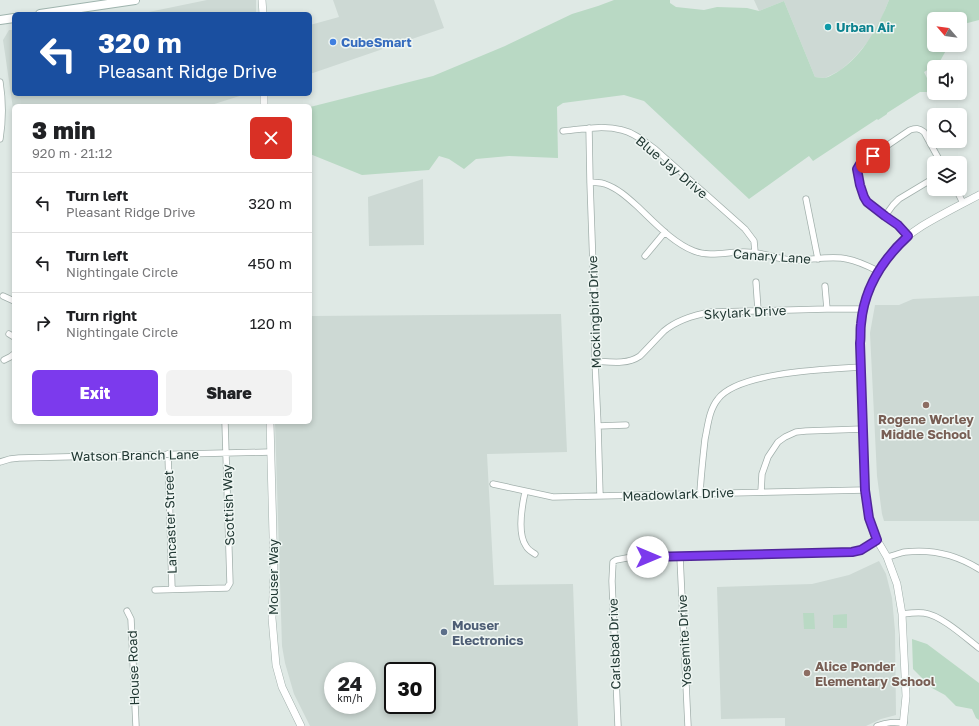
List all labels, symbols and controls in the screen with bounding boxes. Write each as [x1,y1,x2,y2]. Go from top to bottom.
north arrow [927,12,967,52]
map controls [927,12,967,196]
place label: Urban Air [836,19,895,35]
marker: Urban Air [823,22,833,32]
text: 320 m [98,26,182,59]
icon: left [32,28,84,80]
place label: CubeSmart [341,34,412,50]
marker: CubeSmart [328,37,338,47]
text: Pleasant Ridge Drive [98,60,277,82]
button: sound [927,60,967,100]
button: search [927,108,967,148]
text: 3 min [32,115,95,144]
button: close [250,117,292,159]
street label: Blue Jay Drive [633,132,711,202]
pin [856,139,890,173]
text: 920 m · 21:12 [32,145,112,161]
icon: arrive [862,145,884,167]
button: layers [927,156,967,196]
text: Turn left [66,186,128,204]
icon: left [32,192,54,214]
text: 320 m [248,194,292,212]
text: Pleasant Ridge Drive [66,204,195,220]
street label: Canary Lane [733,245,811,267]
text: Turn left [66,246,128,264]
icon: left [32,252,54,274]
text: 450 m [248,254,292,272]
street label: Mockingbird Drive [584,255,604,369]
text: Nightingale Circle [66,264,178,280]
street label: Skylark Drive [703,302,787,322]
text: Turn right [66,306,137,324]
icon: right [32,312,54,334]
text: 120 m [250,314,292,332]
text: Nightingale Circle [66,324,178,340]
button: Exit [32,370,158,416]
button: Share [166,370,292,416]
marker: Rogene Worley Middle School [921,400,931,410]
place label: Rogene Worley Middle School [878,411,974,442]
street label: Watson Branch Lane [71,446,199,464]
street label: Scottish Way [219,463,237,546]
street label: Lancaster Street [160,470,180,574]
street label: Meadowlark Drive [622,484,734,504]
position arrow [627,536,669,578]
street label: Mouser Way [265,538,281,615]
street label: Yosemite Drive [674,594,694,688]
street label: Carlsbad Drive [604,598,624,690]
place label: Mouser Electronics [452,617,524,648]
marker: Mouser Electronics [439,627,449,637]
street label: House Road [124,630,142,706]
place label: Alice Ponder Elementary School [815,658,936,689]
speed limit sign: 30 [384,662,436,714]
marker: Alice Ponder Elementary School [802,668,812,678]
text: 24 [338,671,362,695]
text: km/h [337,692,363,704]

